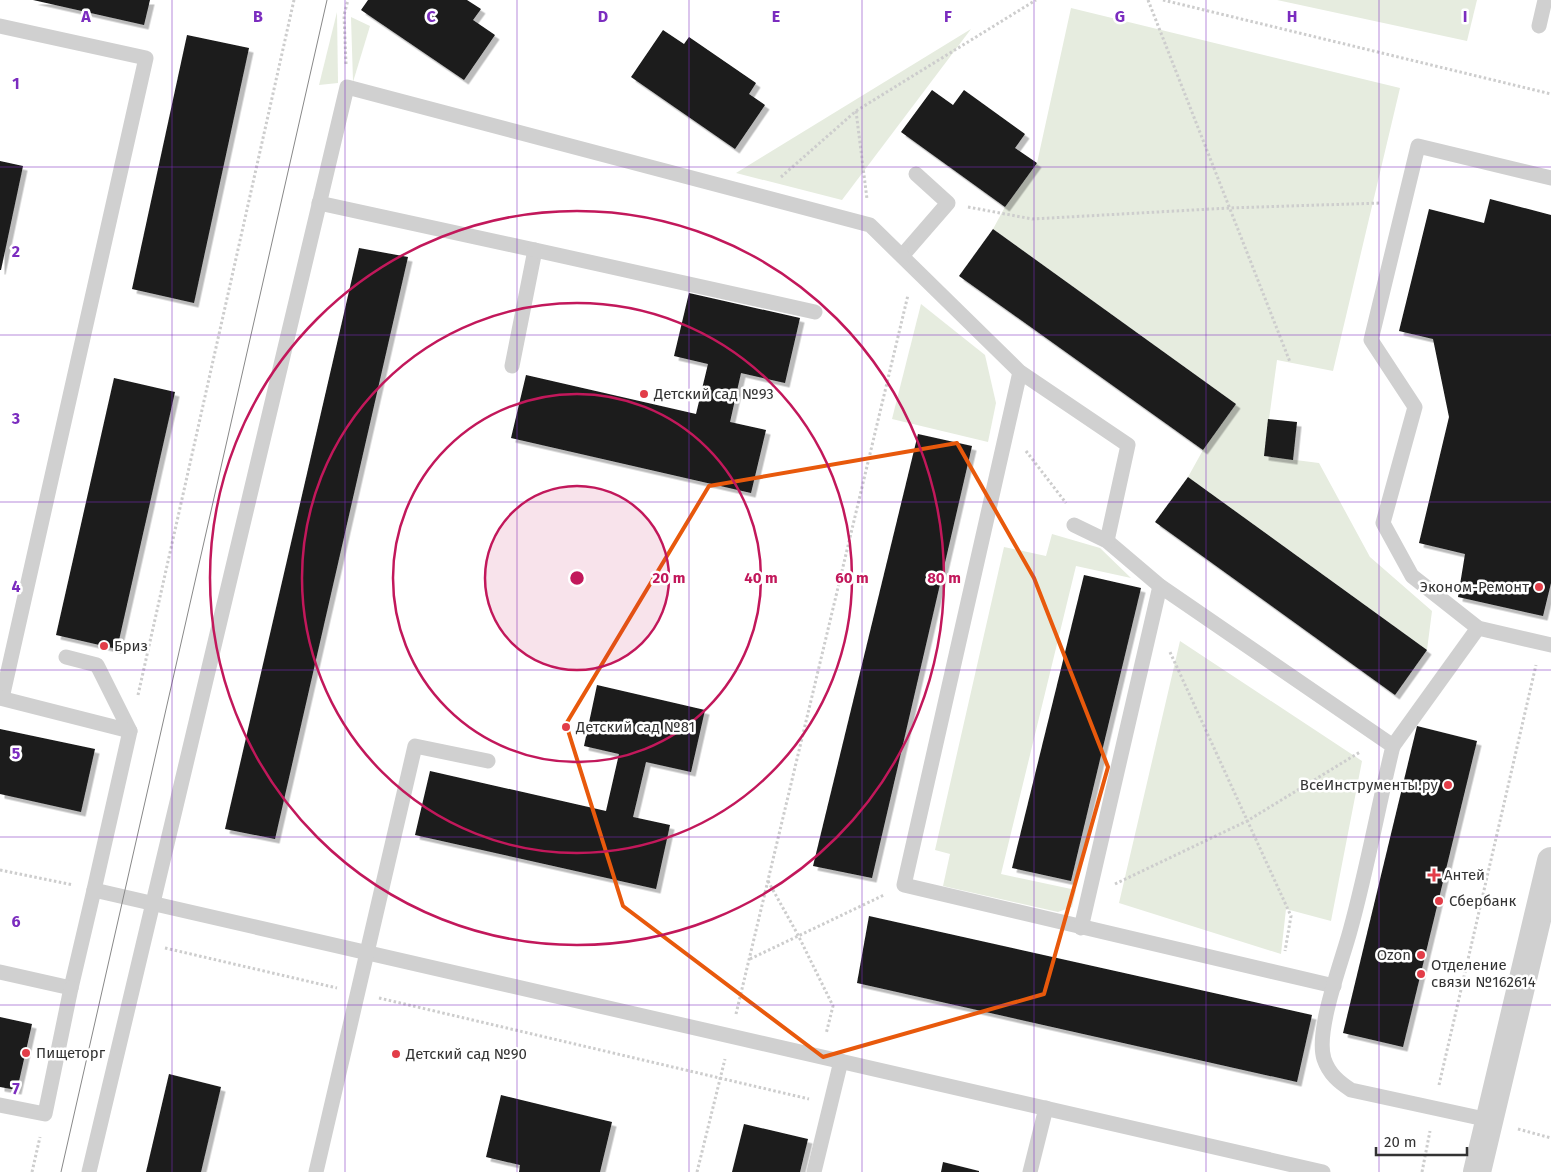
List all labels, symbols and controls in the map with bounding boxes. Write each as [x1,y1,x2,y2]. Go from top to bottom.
text: A [80,7,91,26]
text: B [253,7,263,26]
text: C [426,7,436,26]
text: D [598,7,608,26]
text: E [772,7,780,26]
text: F [944,7,952,26]
text: G [1115,7,1125,26]
text: H [1287,7,1297,26]
text: I [1463,7,1467,26]
text: 1 [12,74,20,93]
text: 2 [12,242,20,261]
place label: Детский сад №93 [653,385,774,403]
marker: Детский сад №93 [638,388,650,400]
text: 3 [11,409,20,428]
centre of rings [568,569,586,587]
text: 20 m [653,569,685,587]
text: 40 m [744,569,778,587]
text: 60 m [835,569,869,587]
text: 80 m [927,569,961,587]
text: 4 [11,577,21,596]
place label: Эконом-Ремонт [1420,578,1529,596]
marker: Эконом-Ремонт [1533,581,1545,593]
place label: Бриз [114,637,148,655]
marker: Бриз [98,640,110,652]
place label: Детский сад №81 [575,718,695,736]
marker: Детский сад №81 [560,721,572,733]
text: 5 [12,744,21,763]
place label: ВсеИнструменты.ру [1300,776,1439,794]
marker: ВсеИнструменты.ру [1442,779,1454,791]
place label: Антей [1444,866,1485,884]
marker: Антей [1428,869,1440,881]
place label: Сбербанк [1449,892,1517,910]
marker: Сбербанк [1433,895,1445,907]
text: 6 [11,912,21,931]
place label: Ozon [1377,946,1411,964]
marker: Ozon [1415,949,1427,961]
place label: Отделение связи №162614 [1431,956,1536,991]
marker: Отделение связи №162614 [1415,968,1427,980]
place label: Пищеторг [36,1044,106,1062]
place label: Детский сад №90 [405,1045,527,1063]
marker: Пищеторг [20,1047,32,1059]
marker: Детский сад №90 [390,1048,402,1060]
text: 7 [12,1079,20,1098]
scale bar [1376,1124,1467,1156]
text: 20 m [1384,1133,1417,1151]

